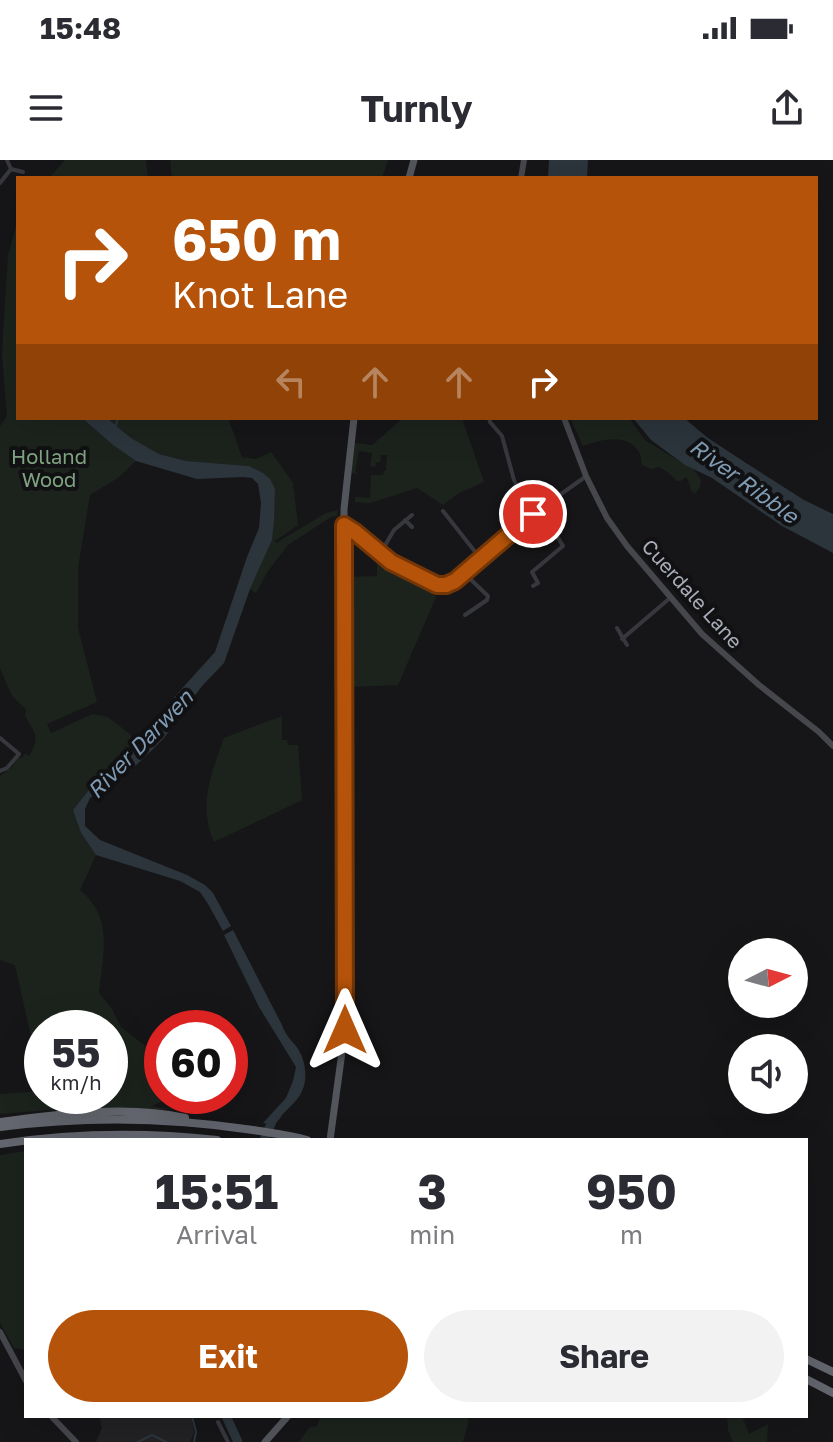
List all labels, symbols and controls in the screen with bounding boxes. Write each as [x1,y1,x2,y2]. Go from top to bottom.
text: 15:48 [40,10,121,46]
icon: menu [24,86,68,130]
icon: share [765,86,809,130]
text: Turnly [360,87,473,130]
text: 650 m [172,205,341,272]
icon: right [40,208,144,312]
text: Knot Lane [172,273,348,316]
icon: left [269,360,313,404]
icon: ahead [353,360,397,404]
icon: ahead [437,360,481,404]
icon: right [521,360,565,404]
water label: River Ribble [685,432,805,530]
park label: Holland Wood [11,444,87,491]
pin [499,480,567,548]
icon: arrive [511,492,555,536]
street label: Cuerdale Lane [638,534,748,653]
water label: River Darwen [81,683,199,804]
north arrow [728,938,808,1018]
map controls [728,938,808,1114]
position arrow [303,988,387,1072]
speed limit sign: 60 [144,1010,248,1114]
text: 55 [52,1028,100,1076]
button: sound [728,1034,808,1114]
text: km/h [51,1070,101,1094]
text: 15:51 [155,1162,278,1220]
text: 3 [418,1162,447,1220]
text: 950 [586,1162,677,1220]
text: Arrival [176,1219,257,1250]
text: min [409,1219,455,1250]
text: m [620,1219,643,1250]
button: Exit [48,1310,408,1402]
button: Share [424,1310,784,1402]

